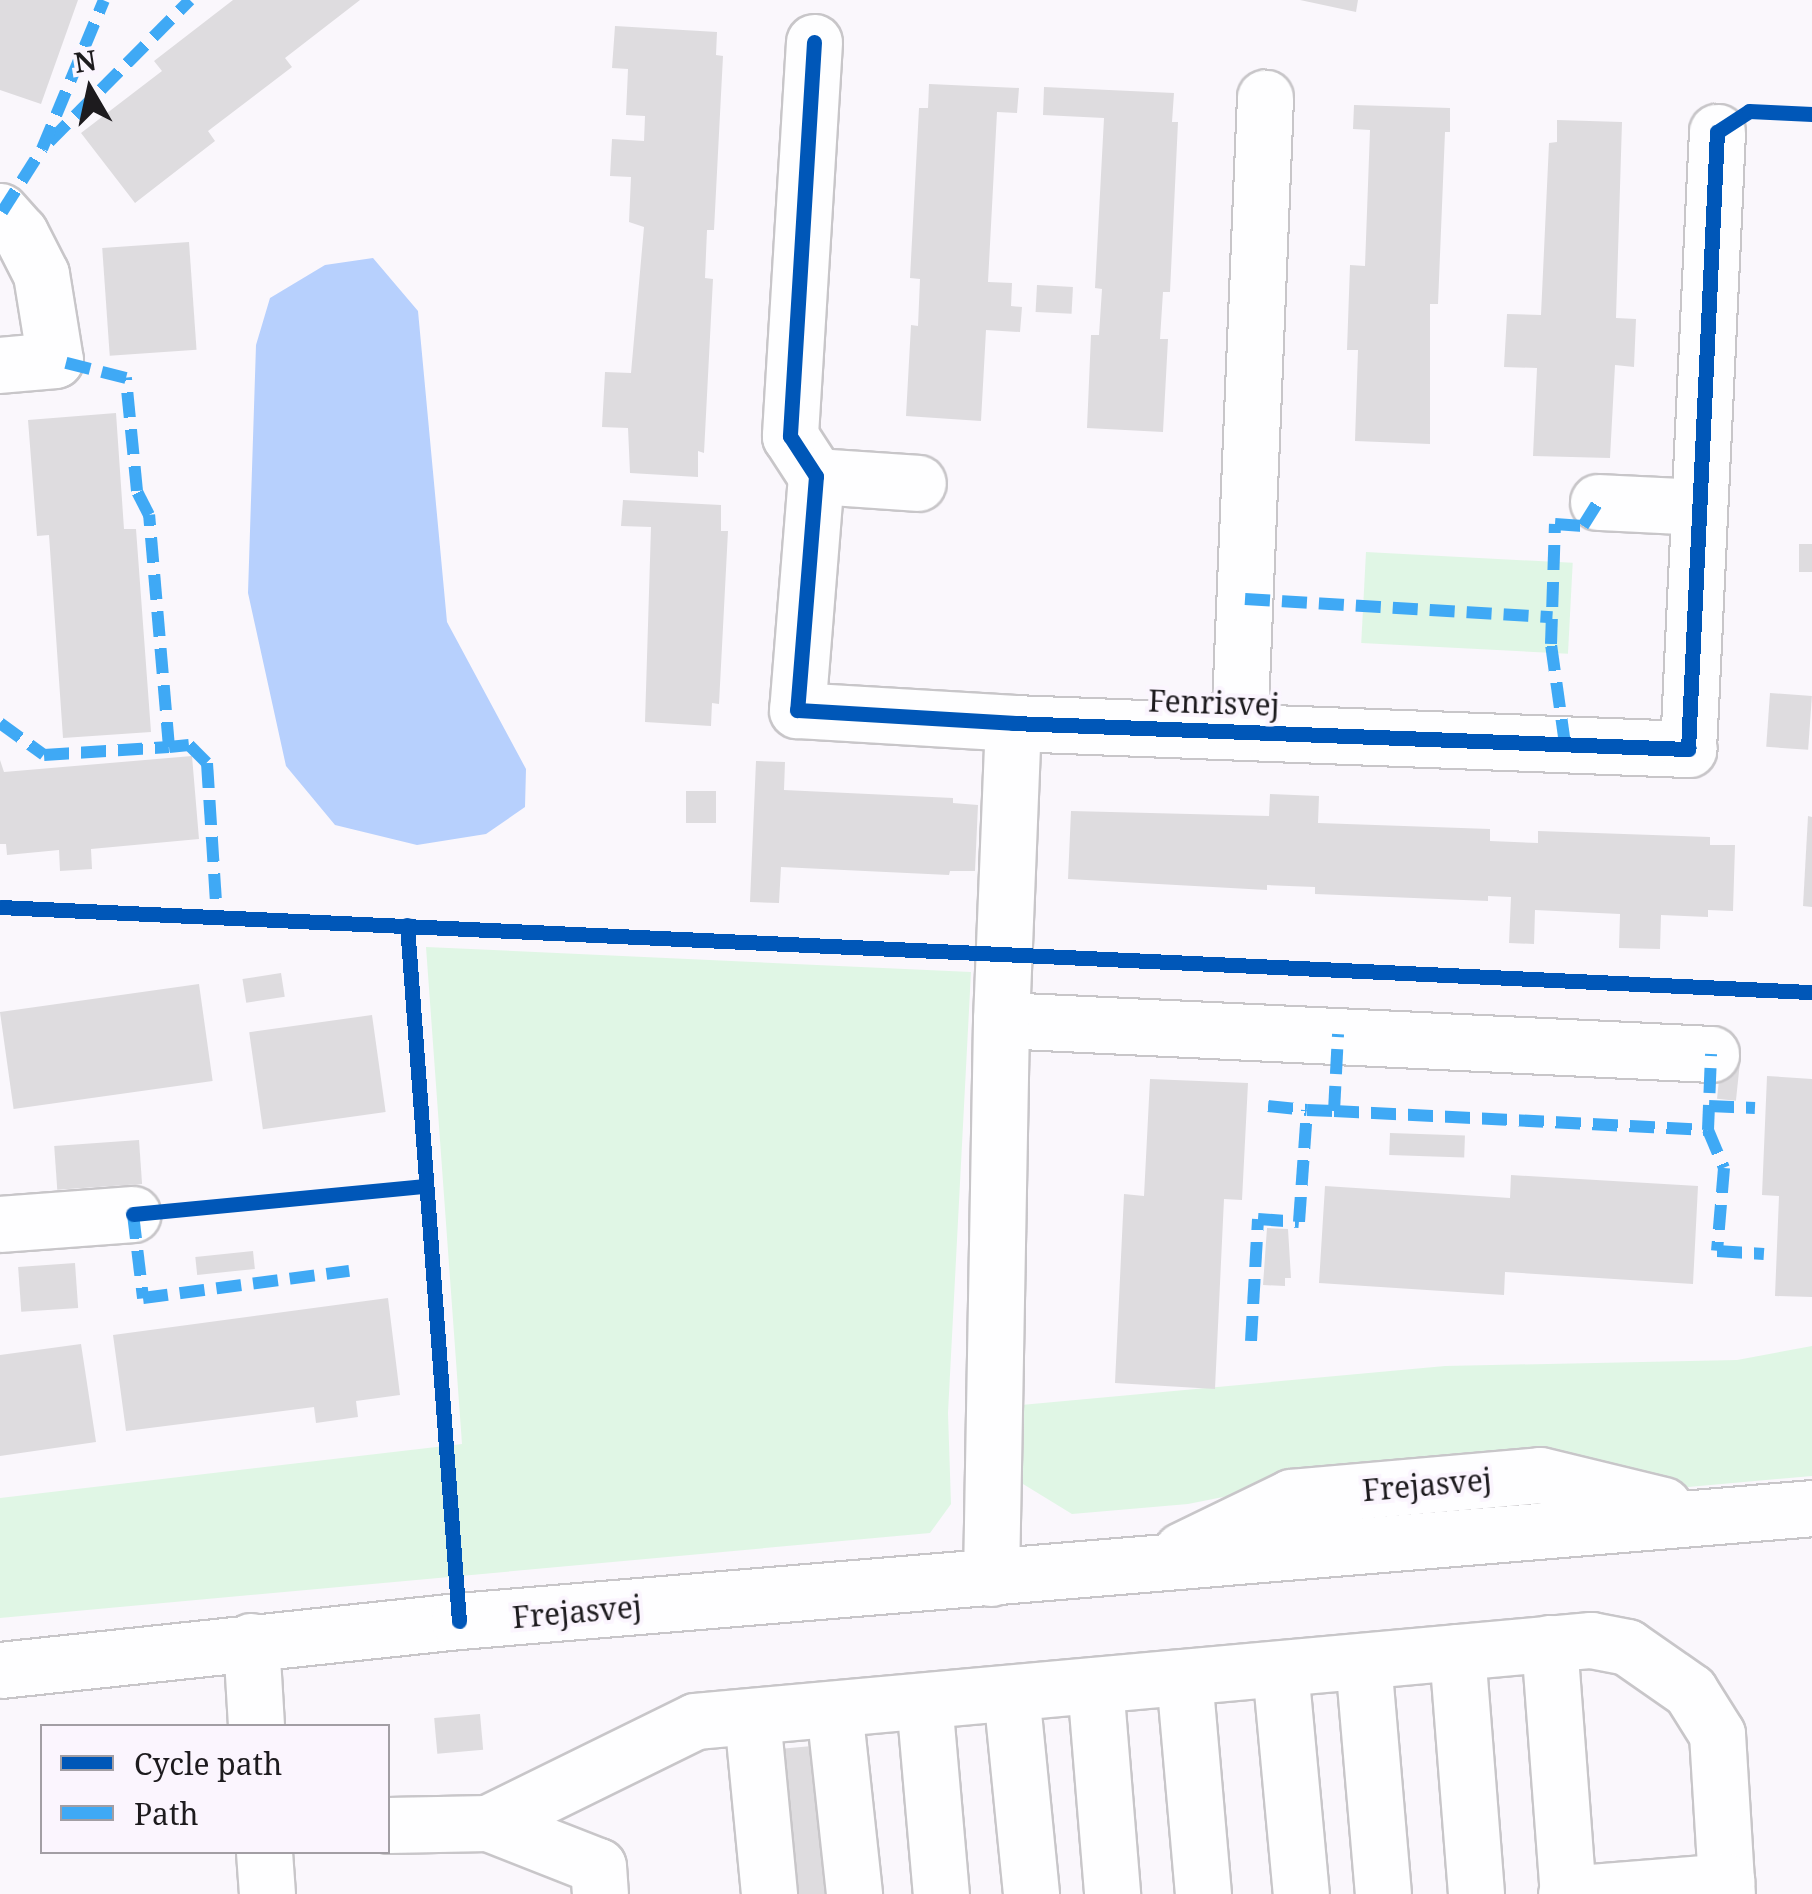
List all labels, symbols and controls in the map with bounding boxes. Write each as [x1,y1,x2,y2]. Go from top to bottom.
north arrow [40,40,140,140]
text: N [71,40,99,81]
street label: Fenrisvej [1148,683,1280,723]
street label: Frejasvej [1361,1461,1493,1509]
street label: Frejasvej [511,1588,643,1636]
legend [40,1724,390,1854]
text: Cycle path [134,1743,282,1784]
text: Path [134,1793,199,1834]

